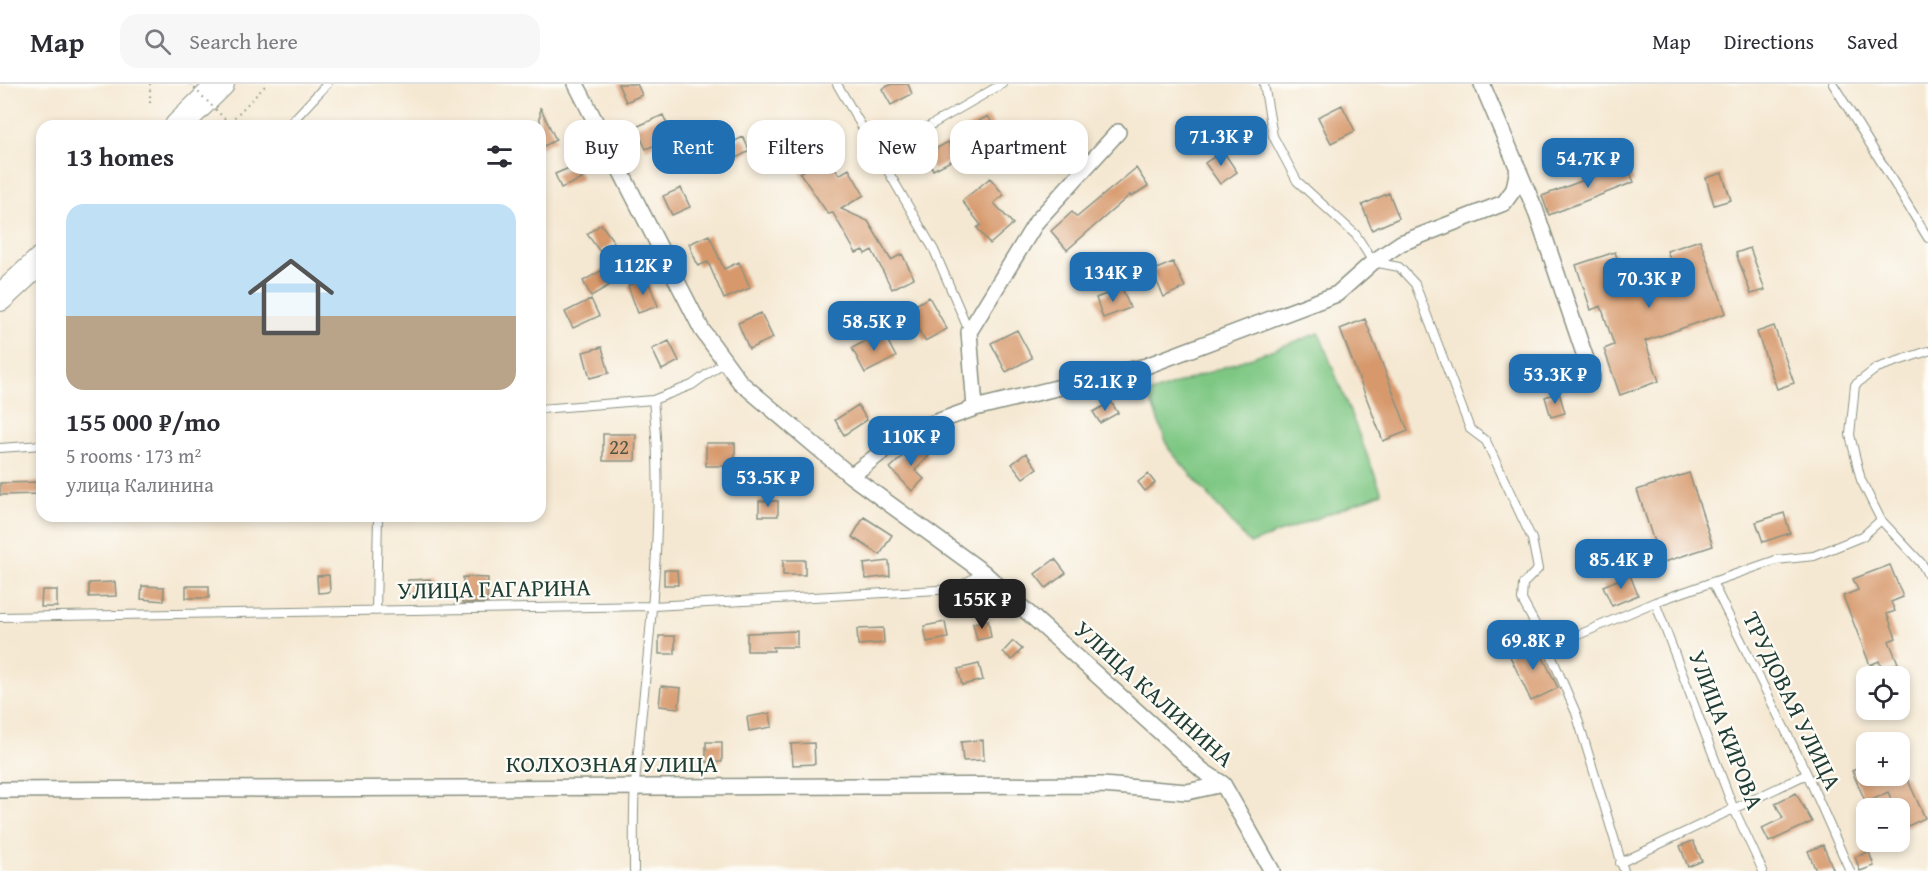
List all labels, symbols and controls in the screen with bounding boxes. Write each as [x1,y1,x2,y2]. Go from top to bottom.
search box [120,14,540,68]
text: Map [30,21,84,62]
icon: search [141,25,174,58]
text: Search here [189,25,298,57]
text: Map [1652,26,1691,57]
text: Directions [1724,26,1814,57]
text: Saved [1847,26,1898,57]
pin: 71.3K ₽ [1166,116,1276,167]
chip: Buy [564,120,640,174]
chip: Rent [652,120,735,174]
chip: Filters [747,120,845,174]
chip: New [857,120,938,174]
chip: Apartment [950,120,1088,174]
text: 71.3K ₽ [1189,121,1253,150]
text: 13 homes [66,137,174,176]
pin: 54.7K ₽ [1533,138,1643,189]
icon: filters [483,140,516,173]
text: 54.7K ₽ [1556,143,1620,172]
icon: home [237,243,345,351]
pin: 112K ₽ [594,245,692,296]
text: 112K ₽ [614,250,672,279]
pin: 134K ₽ [1064,252,1162,303]
text: 134K ₽ [1084,257,1142,286]
pin: 70.3K ₽ [1594,258,1704,309]
text: 70.3K ₽ [1617,263,1681,292]
pin: 58.5K ₽ [819,301,929,352]
text: 58.5K ₽ [842,306,906,335]
pin: 53.3K ₽ [1500,354,1610,405]
text: 53.3K ₽ [1523,359,1587,388]
pin: 52.1K ₽ [1050,361,1160,412]
text: 52.1K ₽ [1073,366,1137,395]
text: 155 000 ₽/mo [66,402,220,441]
pin: 110K ₽ [862,416,960,467]
text: 110K ₽ [882,421,940,450]
house number: 22 [609,431,629,462]
text: 5 rooms · 173 m² [66,441,201,470]
pin: 53.5K ₽ [713,457,823,508]
text: 53.5K ₽ [736,462,800,491]
text: улица Калинина [66,470,214,499]
pin: 85.4K ₽ [1566,539,1676,590]
text: 85.4K ₽ [1589,544,1653,573]
street label: УЛИЦА ГАГАРИНА [397,569,591,608]
pin: 155K ₽ [933,579,1031,630]
text: 155K ₽ [953,584,1011,613]
street label: ТРУДОВАЯ УЛИЦА [1734,606,1851,796]
street label: УЛИЦА КАЛИНИНА [1067,612,1242,775]
pin: 69.8K ₽ [1478,620,1588,671]
text: 69.8K ₽ [1501,625,1565,654]
street label: УЛИЦА КИРОВА [1680,645,1773,815]
map controls [1856,666,1910,852]
button: locate [1856,666,1910,720]
button: + [1856,732,1910,786]
street label: КОЛХОЗНАЯ УЛИЦА [506,746,719,781]
button: − [1856,798,1910,852]

